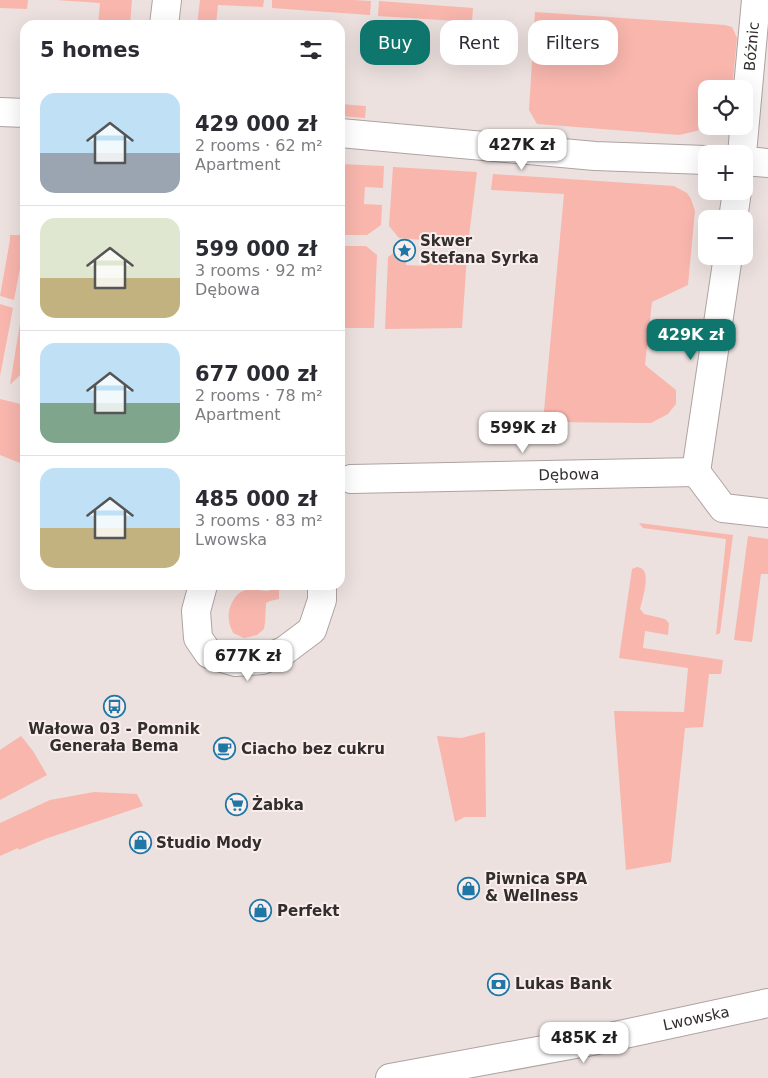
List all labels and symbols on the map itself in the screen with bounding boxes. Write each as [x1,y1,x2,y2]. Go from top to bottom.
street label: Bóżnic [741,21,763,72]
pin: 427K zł [476,128,568,171]
place label: Skwer Stefana Syrka [420,232,539,267]
place icon: Skwer Stefana Syrka [392,238,416,262]
pin: 429K zł [645,318,737,361]
pin: 599K zł [477,412,569,454]
street label: Dębowa [538,465,600,484]
pin: 677K zł [202,640,294,682]
bus stop icon: Wałowa 03 - Pomnik Generała Bema [102,694,126,718]
place label: Wałowa 03 - Pomnik Generała Bema [28,720,201,755]
cafe icon: Ciacho bez cukru [213,737,237,761]
place label: Ciacho bez cukru [241,740,385,758]
supermarket icon: Żabka [224,793,248,817]
place label: Żabka [252,795,304,814]
shop icon: Studio Mody [128,831,152,855]
place label: Studio Mody [156,834,262,852]
place label: Piwnica SPA & Wellness [485,870,587,905]
shop icon: Piwnica SPA & Wellness [457,876,481,900]
shop icon: Perfekt [249,899,273,923]
place label: Perfekt [277,902,339,920]
bank icon: Lukas Bank [487,972,511,996]
place label: Lukas Bank [515,975,613,993]
street label: Lwowska [661,1003,731,1034]
pin: 485K zł [538,1022,630,1064]

